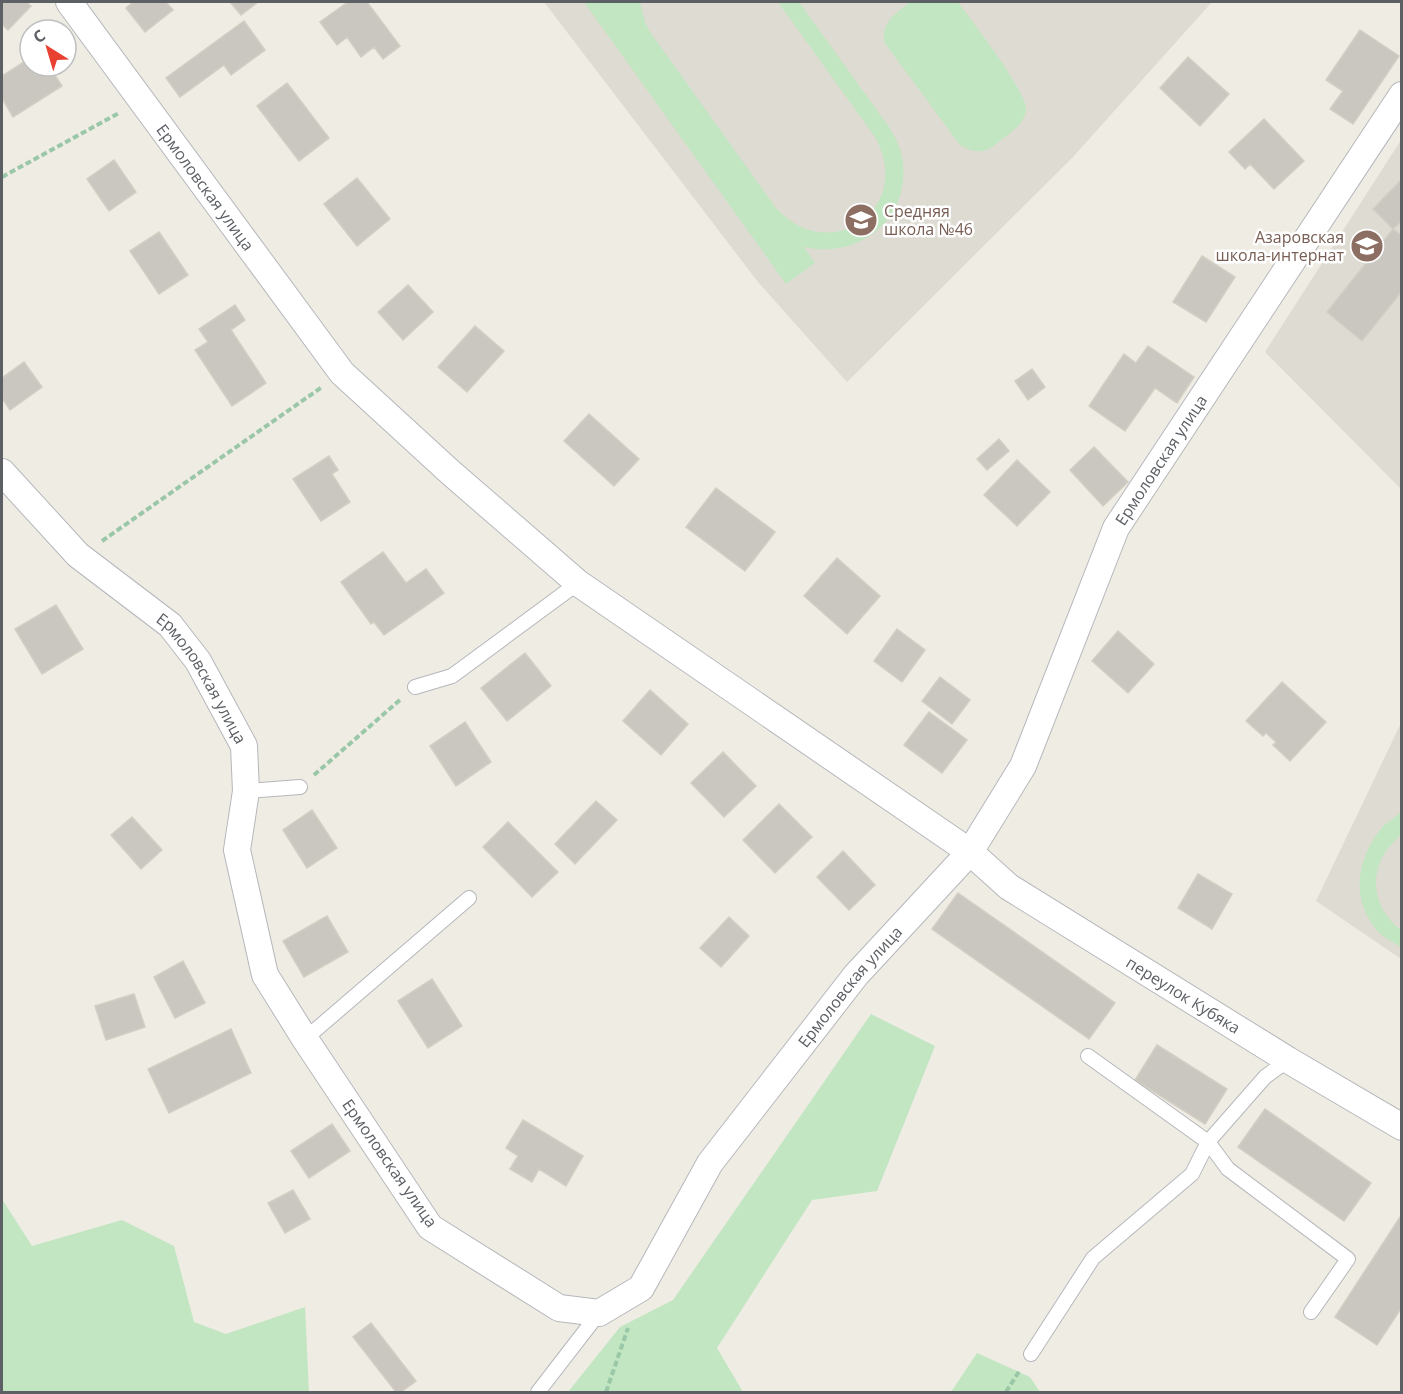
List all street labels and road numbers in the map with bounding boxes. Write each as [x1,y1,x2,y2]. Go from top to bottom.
street label: Ермоловская улица [151,119,259,255]
street label: Ермоловская улица [1110,390,1212,530]
street label: Ермоловская улица [152,608,252,747]
street label: Ермоловская улица [793,921,907,1052]
street label: переулок Кубяка [1122,951,1244,1039]
street label: Ермоловская улица [337,1094,443,1232]

